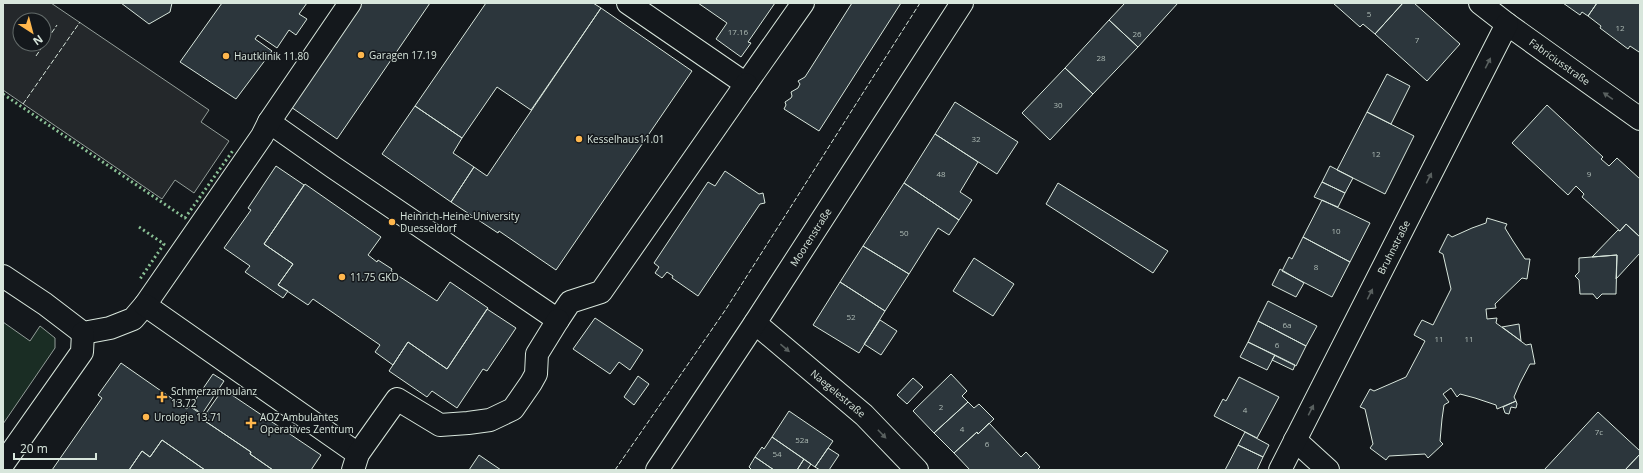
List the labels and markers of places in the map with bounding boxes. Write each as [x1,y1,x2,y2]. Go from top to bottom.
place label: Garagen 17.19 [369,48,437,62]
place label: Hautklinik 11.80 [234,49,309,63]
marker: Garagen 17.19 [356,50,366,60]
marker: Hautklinik 11.80 [221,51,231,61]
place label: Kesselhaus11.01 [587,132,665,146]
marker: Kesselhaus11.01 [574,134,584,144]
place label: Heinrich-Heine-University Duesseldorf [400,209,520,235]
marker: Heinrich-Heine-University Duesseldorf [387,217,397,227]
place label: 11.75 GKD [350,270,399,284]
marker: 11.75 GKD [337,272,347,282]
place label: Schmerzambulanz 13.72 [171,384,257,410]
marker: Schmerzambulanz 13.72 [156,391,168,403]
place label: Urologie 13.71 [154,410,222,424]
place label: AOZ Ambulantes Operatives Zentrum [260,410,354,436]
marker: Urologie 13.71 [141,412,151,422]
marker: AOZ Ambulantes Operatives Zentrum [245,417,257,429]

